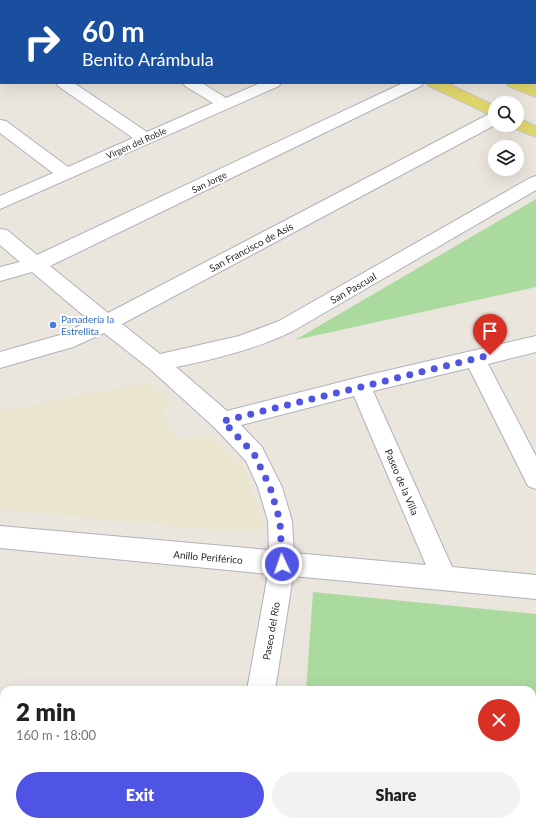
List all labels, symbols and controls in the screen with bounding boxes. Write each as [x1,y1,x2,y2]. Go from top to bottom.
text: 60 m [82,14,145,48]
icon: right [16,16,68,68]
text: Benito Arámbula [82,48,214,70]
map controls [488,96,524,176]
button: search [488,96,524,132]
street label: Virgen del Roble [104,125,168,161]
button: layers [488,140,524,176]
street label: San Jorge [190,169,229,195]
street label: San Francisco de Asís [207,220,295,274]
street label: San Pascual [328,270,378,306]
place label: Panadería la Estrellita [61,313,114,337]
pin [473,314,507,355]
marker: Panadería la Estrellita [48,320,58,330]
icon: arrive [479,320,501,342]
street label: Paseo de la Villa [383,447,421,517]
position arrow [261,543,303,585]
street label: Anillo Periférico [173,548,244,566]
street label: Paseo del Río [260,601,282,661]
text: 2 min [16,697,76,726]
button: close [478,699,520,741]
text: 160 m · 18:00 [16,727,96,743]
button: Exit [16,772,264,818]
button: Share [272,772,520,818]

